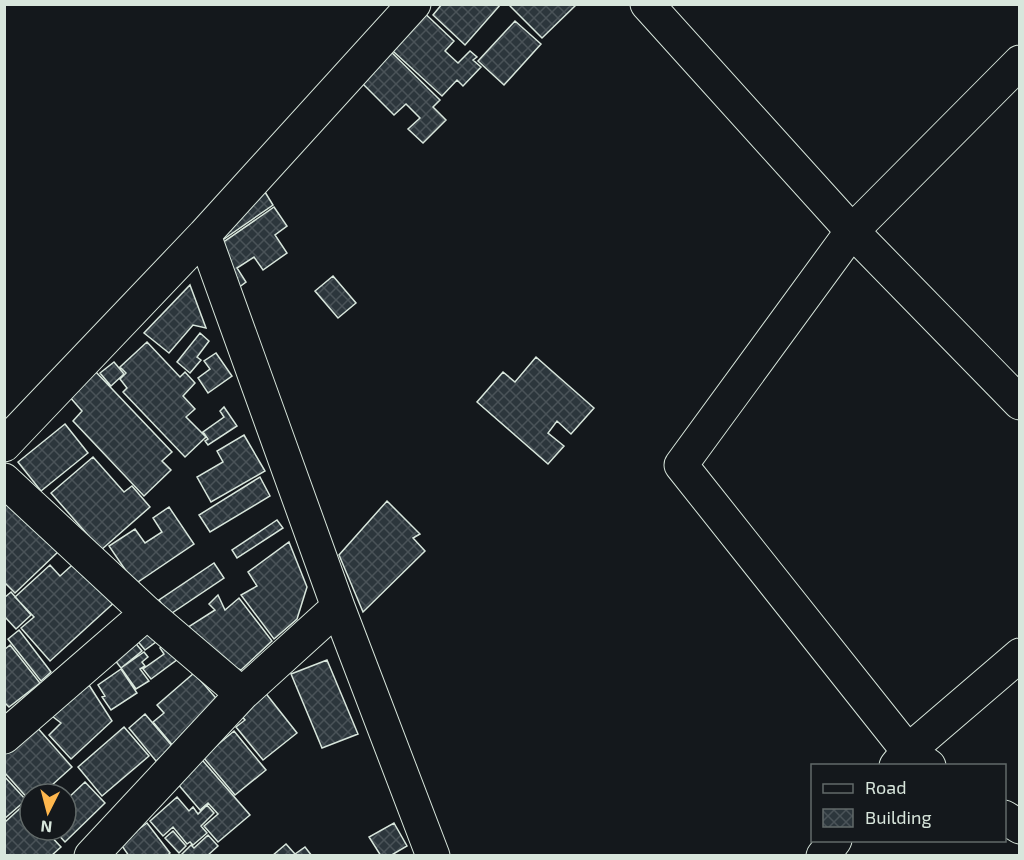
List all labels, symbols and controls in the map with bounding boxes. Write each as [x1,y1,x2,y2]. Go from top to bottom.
legend [811,764,1006,842]
text: Road [865,776,906,798]
north arrow [18,782,78,842]
text: Building [865,806,932,828]
text: N [40,817,53,837]

